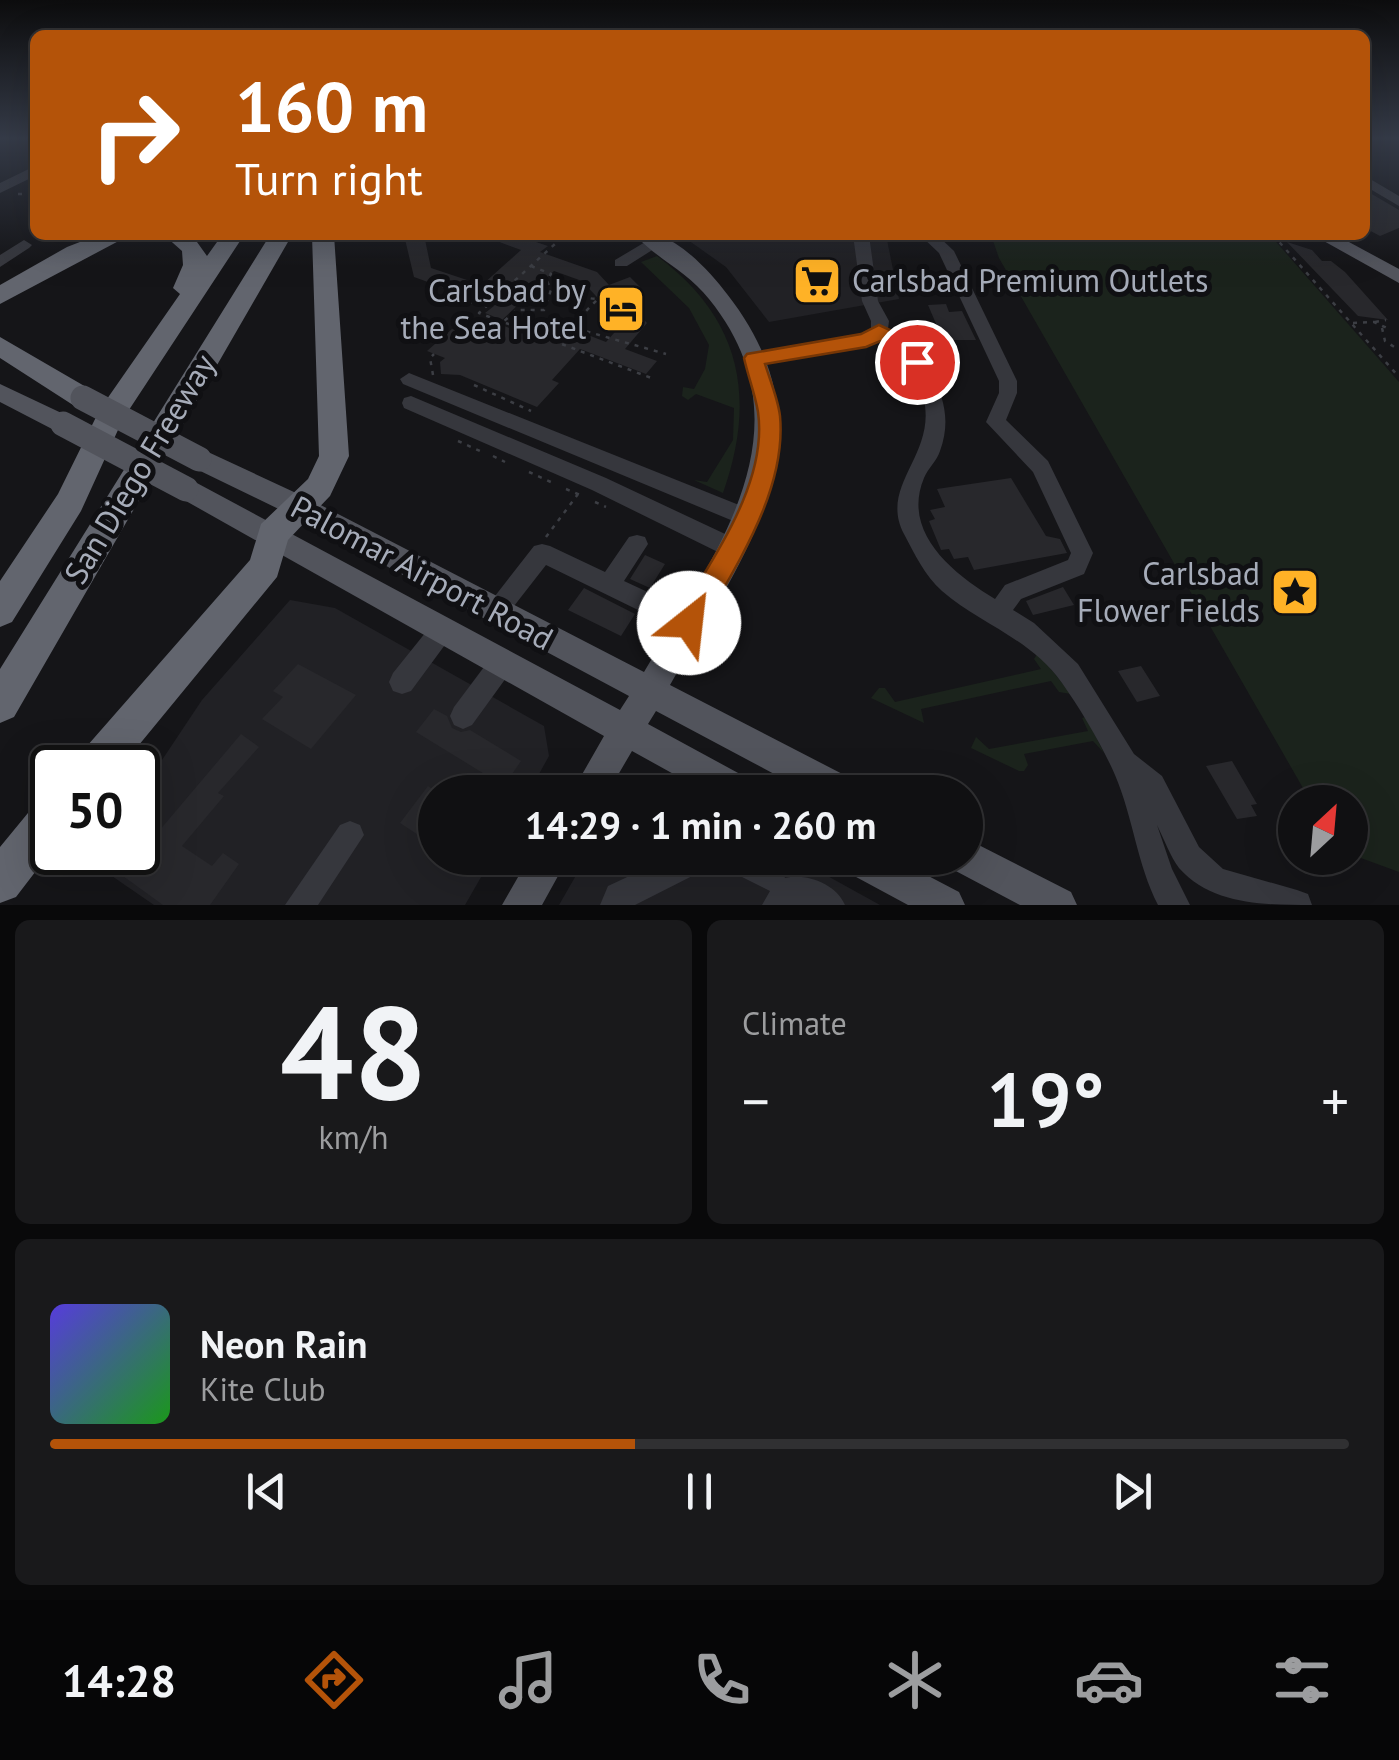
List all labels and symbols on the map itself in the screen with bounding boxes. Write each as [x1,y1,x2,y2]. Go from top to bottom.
supermarket icon: Carlsbad Premium Outlets [791,255,843,307]
place label: Carlsbad Premium Outlets [852,259,1208,301]
place label: Carlsbad by the Sea Hotel [400,269,587,348]
hotel icon: Carlsbad by the Sea Hotel [595,283,647,335]
pin [875,320,960,405]
street label: San Diego Freeway [54,346,224,591]
street label: Palomar Airport Road [284,485,561,659]
place label: Carlsbad Flower Fields [1077,552,1260,631]
place icon: Carlsbad Flower Fields [1269,566,1321,618]
position arrow [637,571,741,675]
speed limit sign: 50 [30,745,160,875]
north arrow [1278,785,1368,875]

